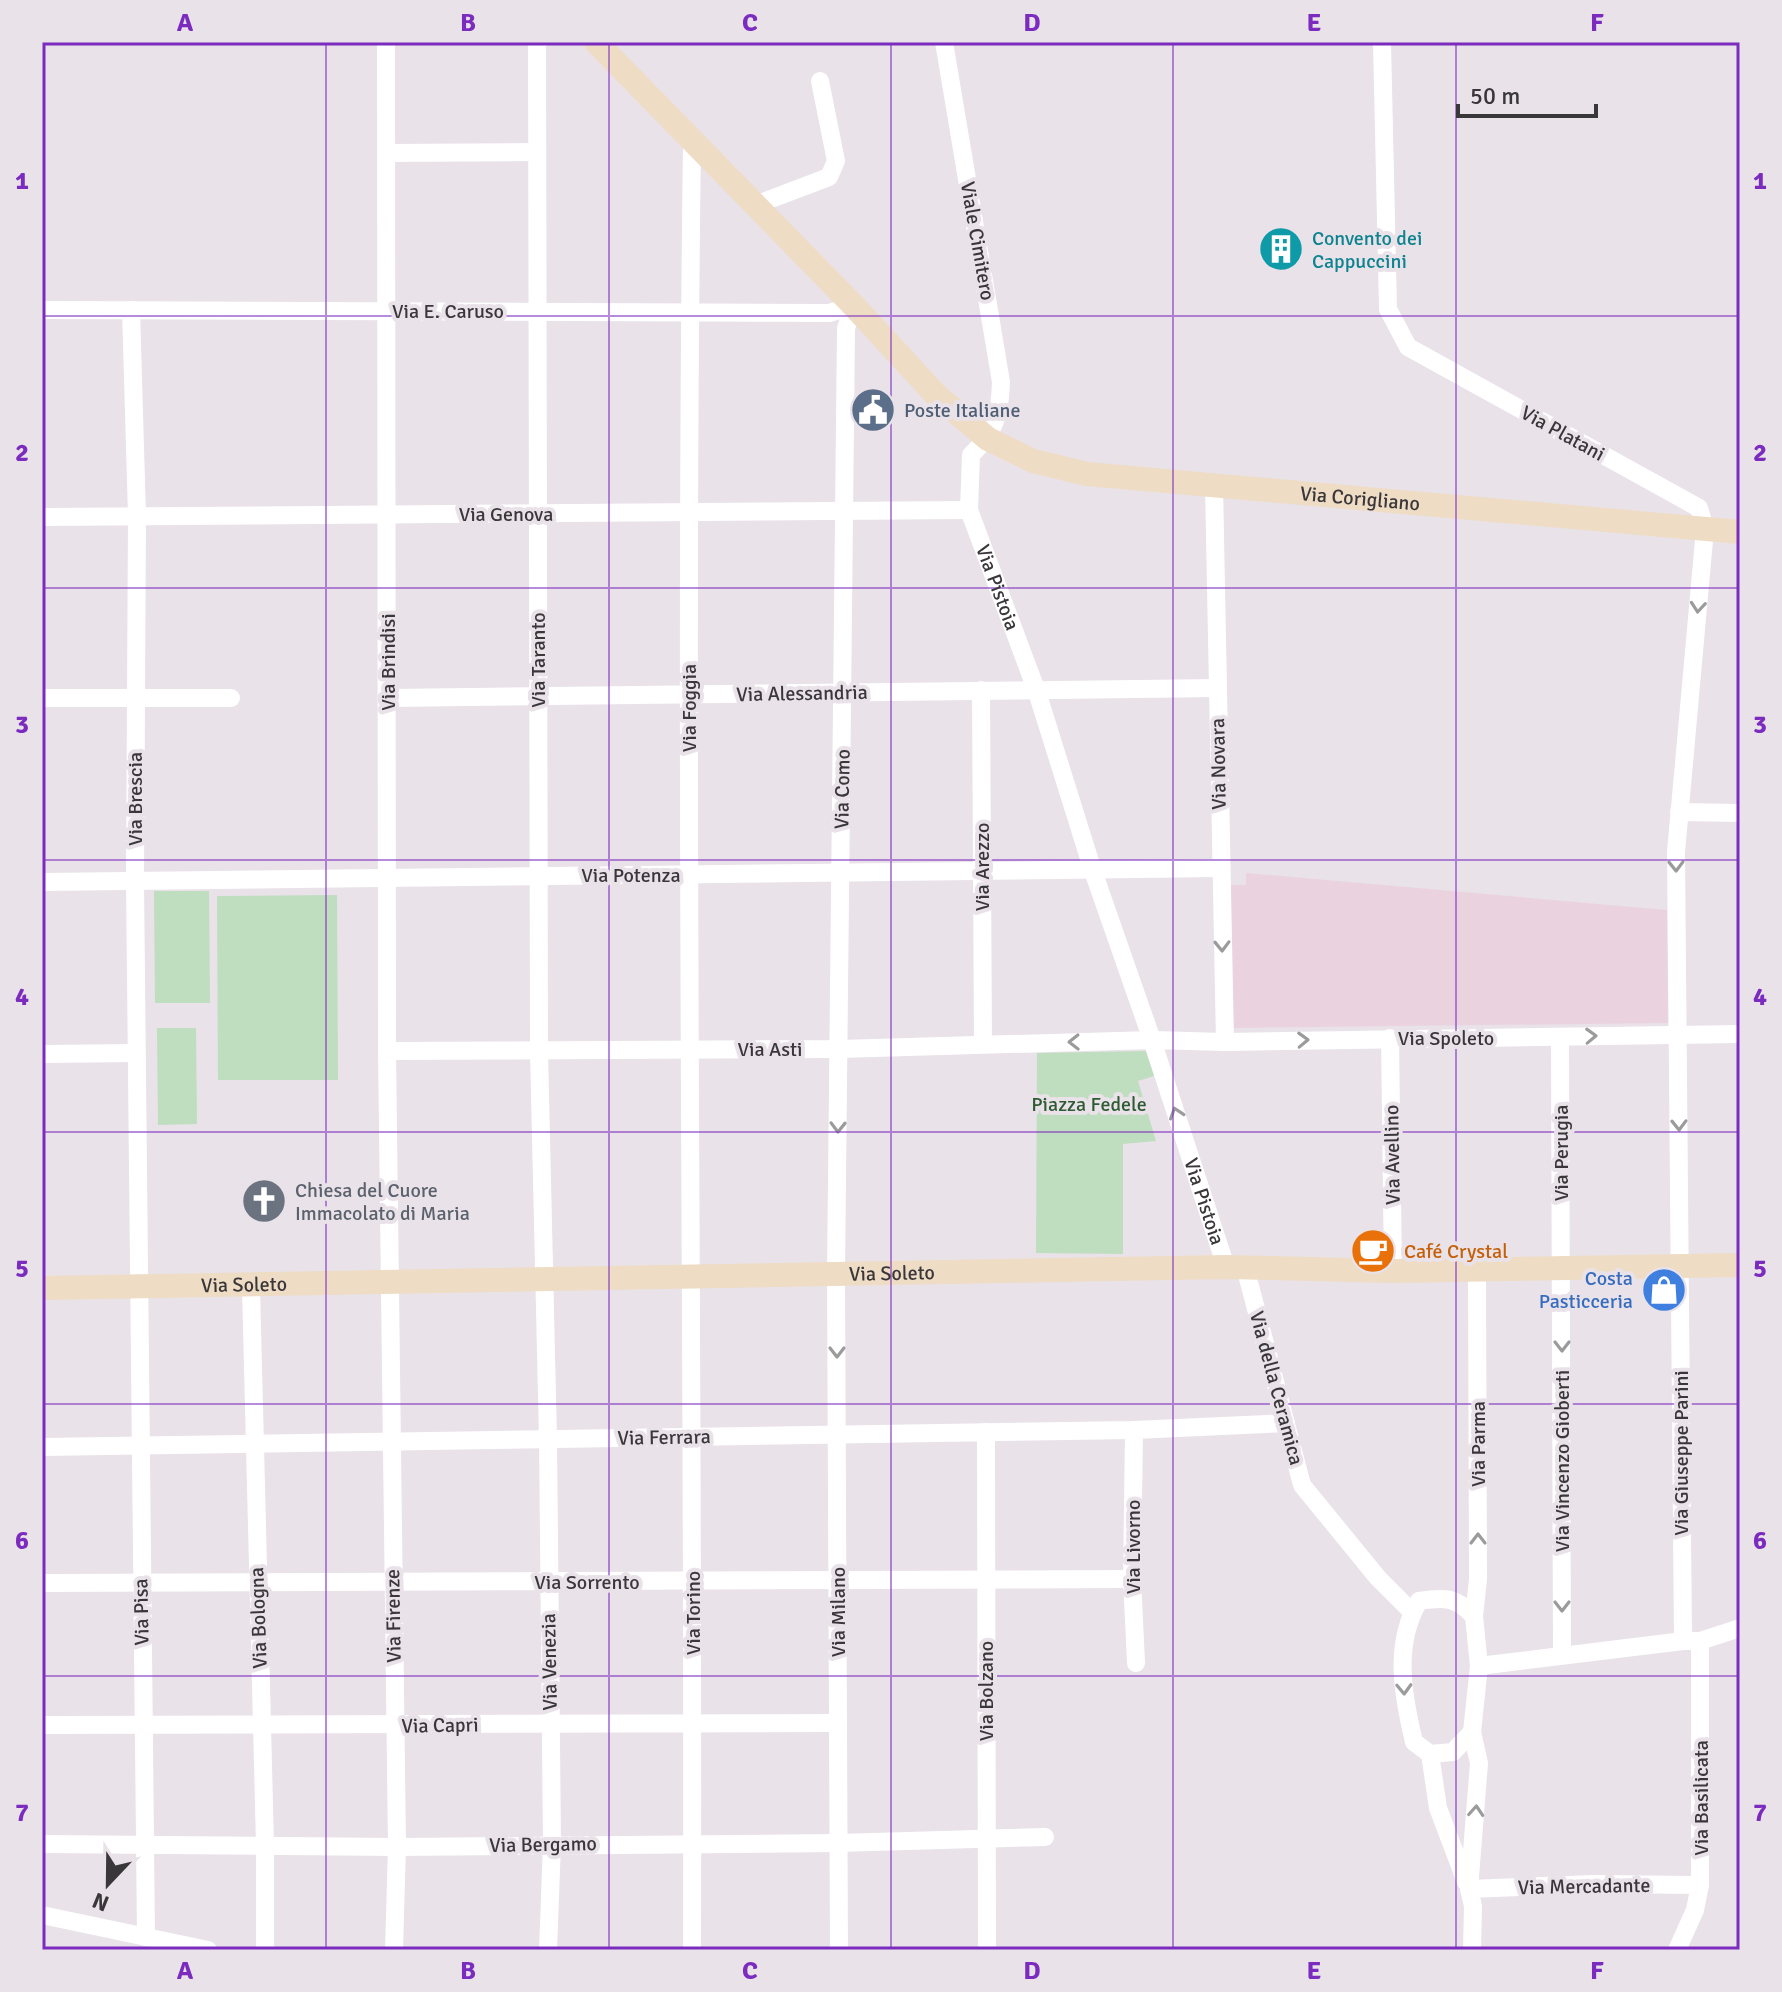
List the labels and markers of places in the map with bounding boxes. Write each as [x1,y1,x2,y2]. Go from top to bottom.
building icon: Convento dei Cappuccini [1257,225,1305,273]
place label: Convento dei Cappuccini [1312,226,1422,274]
public building icon: Poste Italiane [849,386,897,434]
place label: Poste Italiane [904,398,1020,423]
church icon: Chiesa del Cuore Immacolato di Maria [240,1177,288,1225]
place label: Chiesa del Cuore Immacolato di Maria [295,1178,470,1226]
cafe icon: Café Crystal [1349,1227,1397,1275]
place label: Café Crystal [1404,1239,1508,1264]
place label: Costa Pasticceria [1539,1266,1633,1314]
shop icon: Costa Pasticceria [1640,1266,1688,1314]

